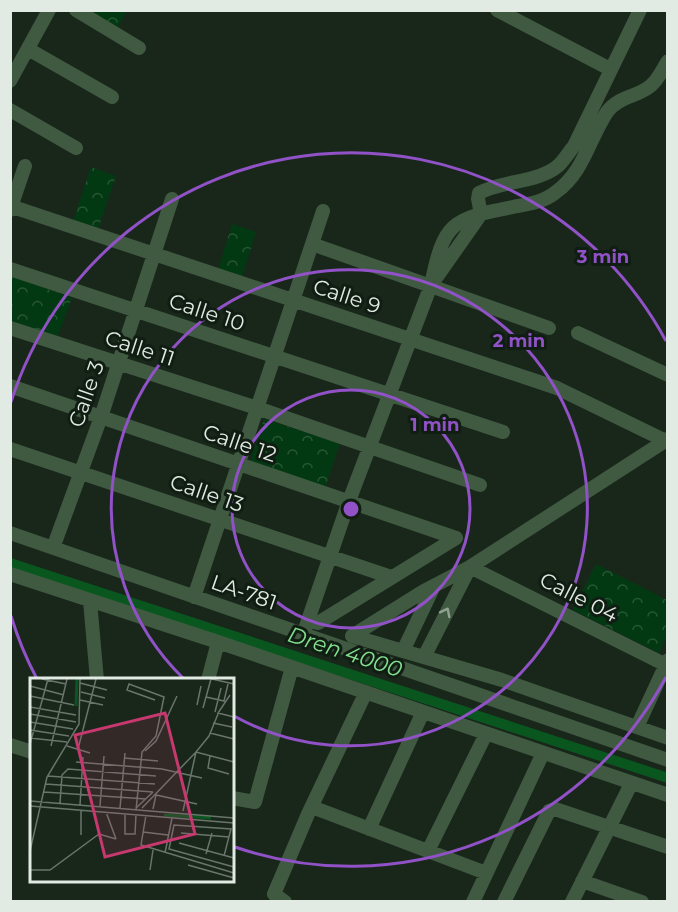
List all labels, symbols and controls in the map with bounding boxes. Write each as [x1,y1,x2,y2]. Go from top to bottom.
text: 3 min [576,246,629,268]
street label: Calle 9 [310,273,384,319]
street label: Calle 10 [166,288,248,336]
street label: Calle 11 [102,325,178,371]
text: 2 min [493,330,545,352]
street label: Calle 3 [63,358,109,430]
text: 1 min [411,414,459,436]
street label: Calle 12 [200,419,280,467]
street label: Calle 13 [167,469,247,517]
centre of rings [341,499,361,519]
street label: Calle 04 [536,567,622,627]
street label: LA-781 [208,569,280,615]
one-way arrow [439,607,451,618]
water label: Dren 4000 [284,621,406,683]
inset map [30,678,234,882]

